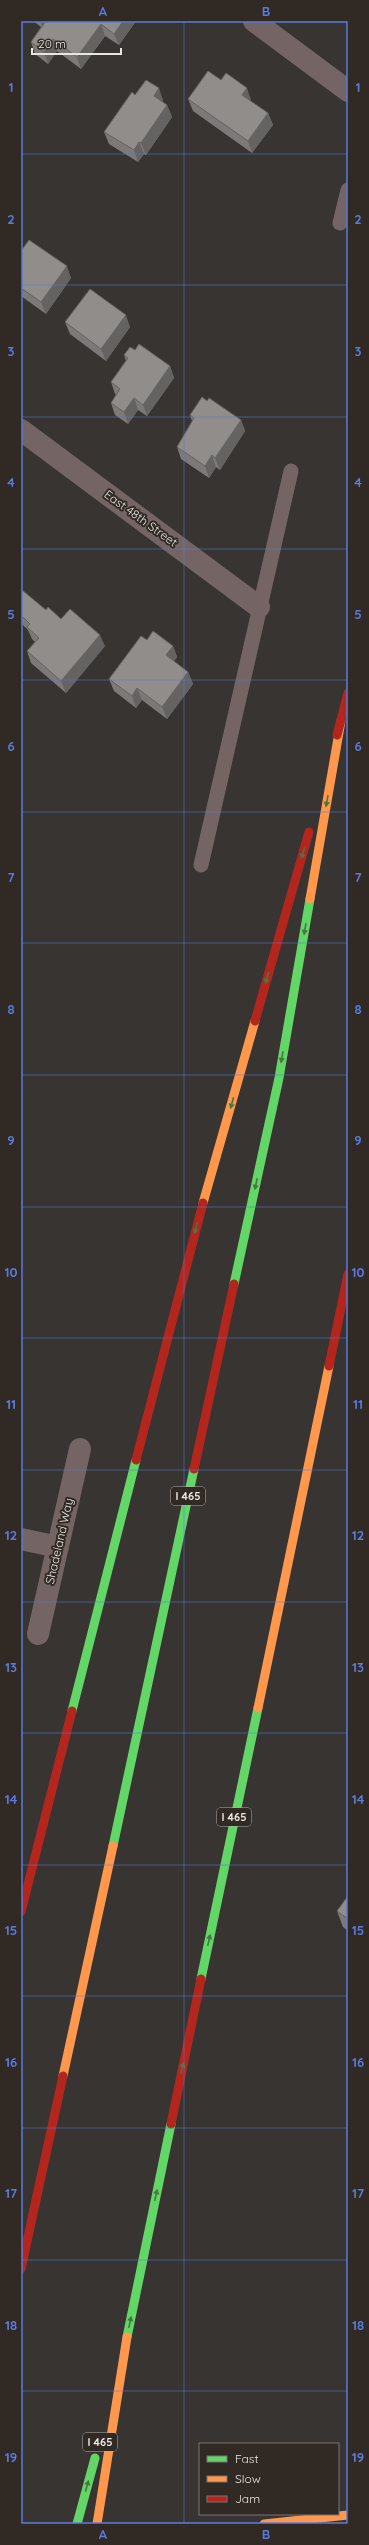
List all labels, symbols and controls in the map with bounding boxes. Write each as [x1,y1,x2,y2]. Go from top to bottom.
text: A [99,3,108,19]
text: B [262,3,270,19]
scale bar [32,30,121,56]
text: 20 m [38,36,66,51]
text: 1 [8,79,14,95]
text: 1 [355,79,361,95]
text: 2 [7,211,15,227]
text: 2 [354,211,362,227]
text: 3 [8,343,15,359]
text: 3 [355,343,362,359]
text: 4 [7,474,15,490]
text: 4 [354,474,362,490]
street label: East 48th Street [101,486,181,550]
text: 5 [7,606,15,622]
text: 5 [354,606,362,622]
text: 6 [7,738,15,754]
text: 6 [354,738,362,754]
one-way arrow [324,795,330,807]
one-way arrow [300,847,306,859]
text: 7 [7,869,15,885]
text: 7 [354,869,362,885]
one-way arrow [302,923,308,935]
one-way arrow [264,971,270,984]
text: 8 [7,1001,15,1017]
text: 8 [354,1001,362,1017]
one-way arrow [279,1051,285,1063]
one-way arrow [229,1097,235,1109]
text: 9 [7,1132,15,1148]
text: 9 [354,1132,362,1148]
one-way arrow [252,1178,258,1190]
one-way arrow [193,1222,199,1234]
text: 10 [4,1264,18,1280]
text: 10 [351,1264,365,1280]
text: 11 [6,1396,16,1412]
text: 11 [353,1396,363,1412]
road number: I 465 [171,1487,205,1505]
street label: Shadeland Way [42,1496,76,1586]
text: 12 [5,1527,17,1543]
text: 12 [352,1527,364,1543]
text: 13 [5,1659,17,1675]
text: 13 [352,1659,364,1675]
text: 14 [5,1791,18,1807]
text: 14 [352,1791,365,1807]
road number: I 465 [217,1808,251,1826]
text: 15 [5,1922,17,1938]
text: 15 [352,1922,364,1938]
one-way arrow [206,1934,212,1947]
text: 16 [5,2054,17,2070]
text: 16 [352,2054,364,2070]
one-way arrow [180,2062,186,2074]
text: 17 [5,2185,17,2201]
text: 17 [352,2185,364,2201]
one-way arrow [154,2189,160,2201]
one-way arrow [128,2316,134,2329]
text: 18 [5,2317,17,2333]
text: 18 [352,2317,364,2333]
road number: I 465 [83,2433,117,2451]
legend [199,2443,339,2515]
text: 19 [5,2449,17,2465]
text: 19 [352,2449,364,2465]
text: Fast [235,2451,259,2466]
text: Slow [235,2471,261,2486]
one-way arrow [85,2480,91,2493]
text: Jam [235,2491,260,2506]
text: A [99,2526,108,2542]
text: B [262,2526,270,2542]

